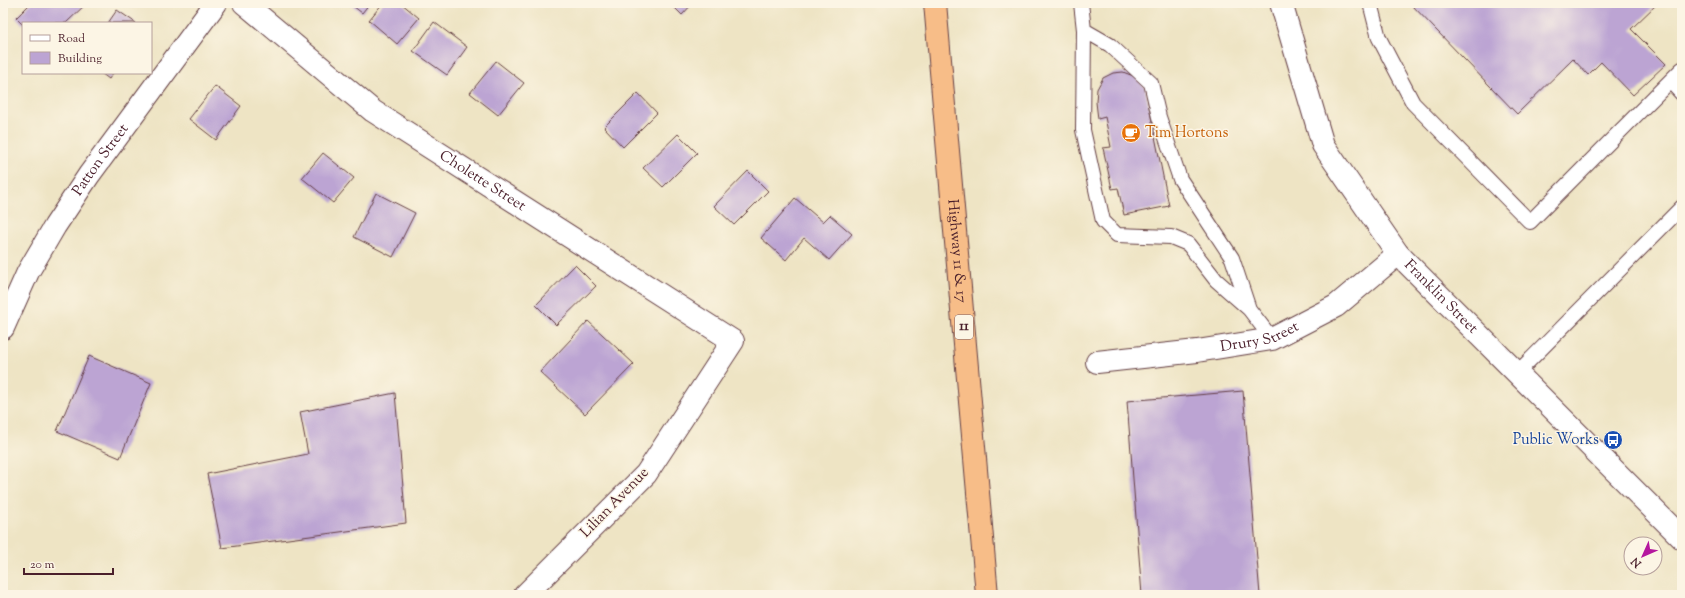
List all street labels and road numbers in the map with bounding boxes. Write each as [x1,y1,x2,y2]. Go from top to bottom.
street label: Patton Street [67,119,134,200]
street label: Cholette Street [435,145,530,216]
street label: Highway 11 & 17 [942,198,972,304]
street label: Franklin Street [1399,255,1483,339]
road number: 11 [955,315,973,339]
street label: Drury Street [1219,316,1303,358]
street label: Lilian Avenue [576,463,654,543]

